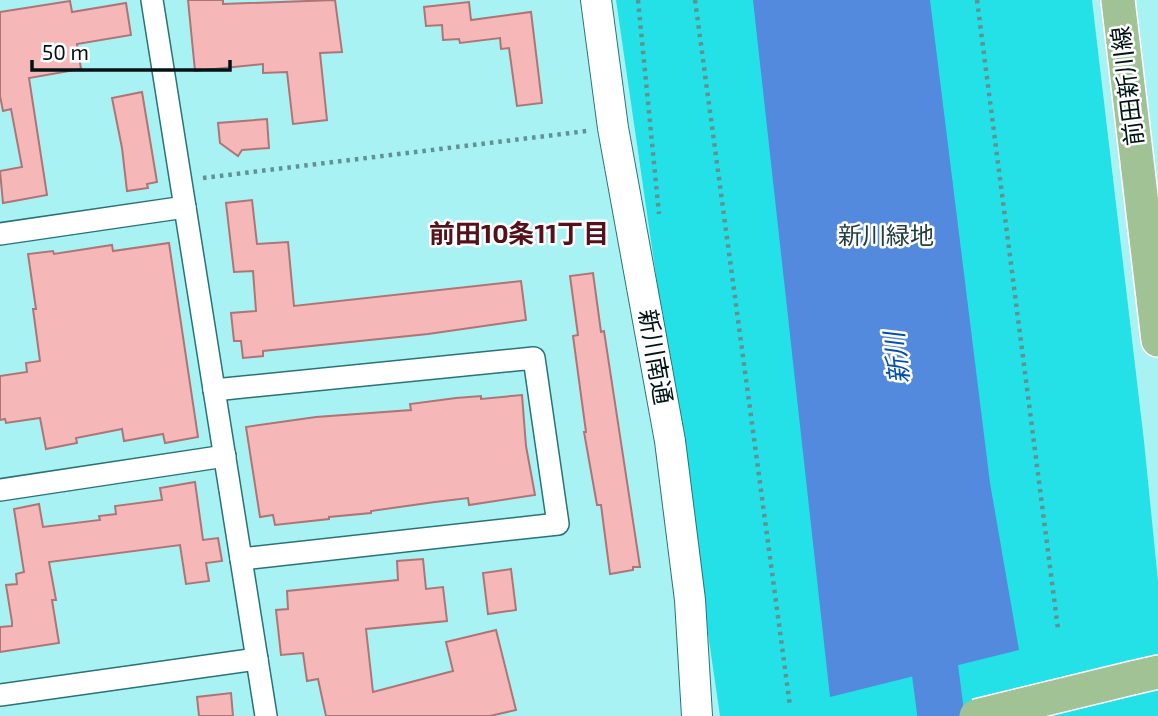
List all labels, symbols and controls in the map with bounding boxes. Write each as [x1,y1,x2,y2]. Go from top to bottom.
street label: 前田新川線 [1105,25,1148,148]
scale bar [32,28,229,72]
text: 50 m [42,39,89,64]
district label: 前田10条11丁目 [429,217,609,248]
park label: 新川緑地 [838,220,934,249]
street label: 新川南通 [634,307,679,407]
water label: 新川 [877,328,914,386]

